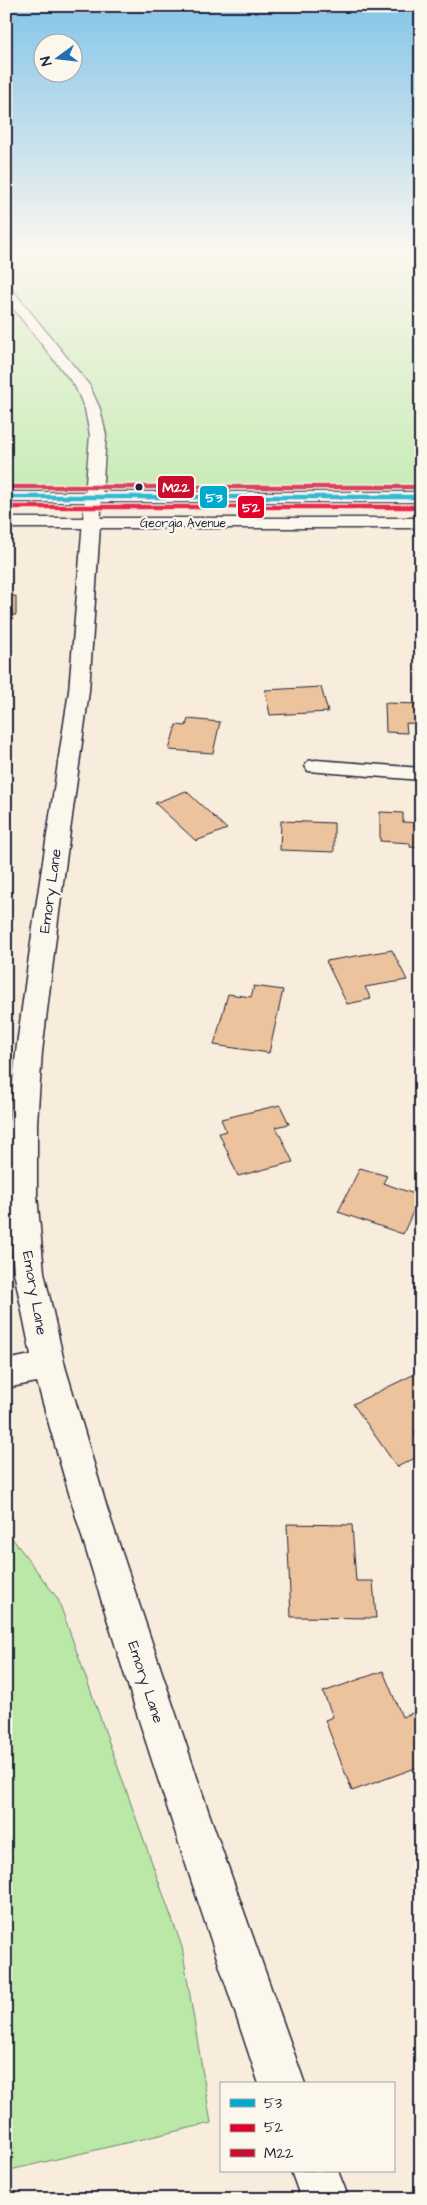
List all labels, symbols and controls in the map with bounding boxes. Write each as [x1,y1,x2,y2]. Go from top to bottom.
north arrow [32,32,82,82]
text: N [36,54,57,68]
line badge: M22 [157,475,195,499]
text: M22 [162,478,191,498]
unlabelled marker [134,482,144,492]
line badge: 53 [199,485,228,509]
text: 53 [205,488,223,508]
line badge: 52 [237,495,265,519]
text: 52 [242,498,261,518]
street label: Georgia Avenue [140,515,227,533]
street label: Emory Lane [34,847,68,935]
street label: Emory Lane [16,1249,52,1337]
street label: Emory Lane [121,1638,169,1726]
legend [220,2082,394,2172]
text: 53 [264,2093,283,2114]
text: 52 [264,2117,284,2138]
text: M22 [264,2143,294,2164]

